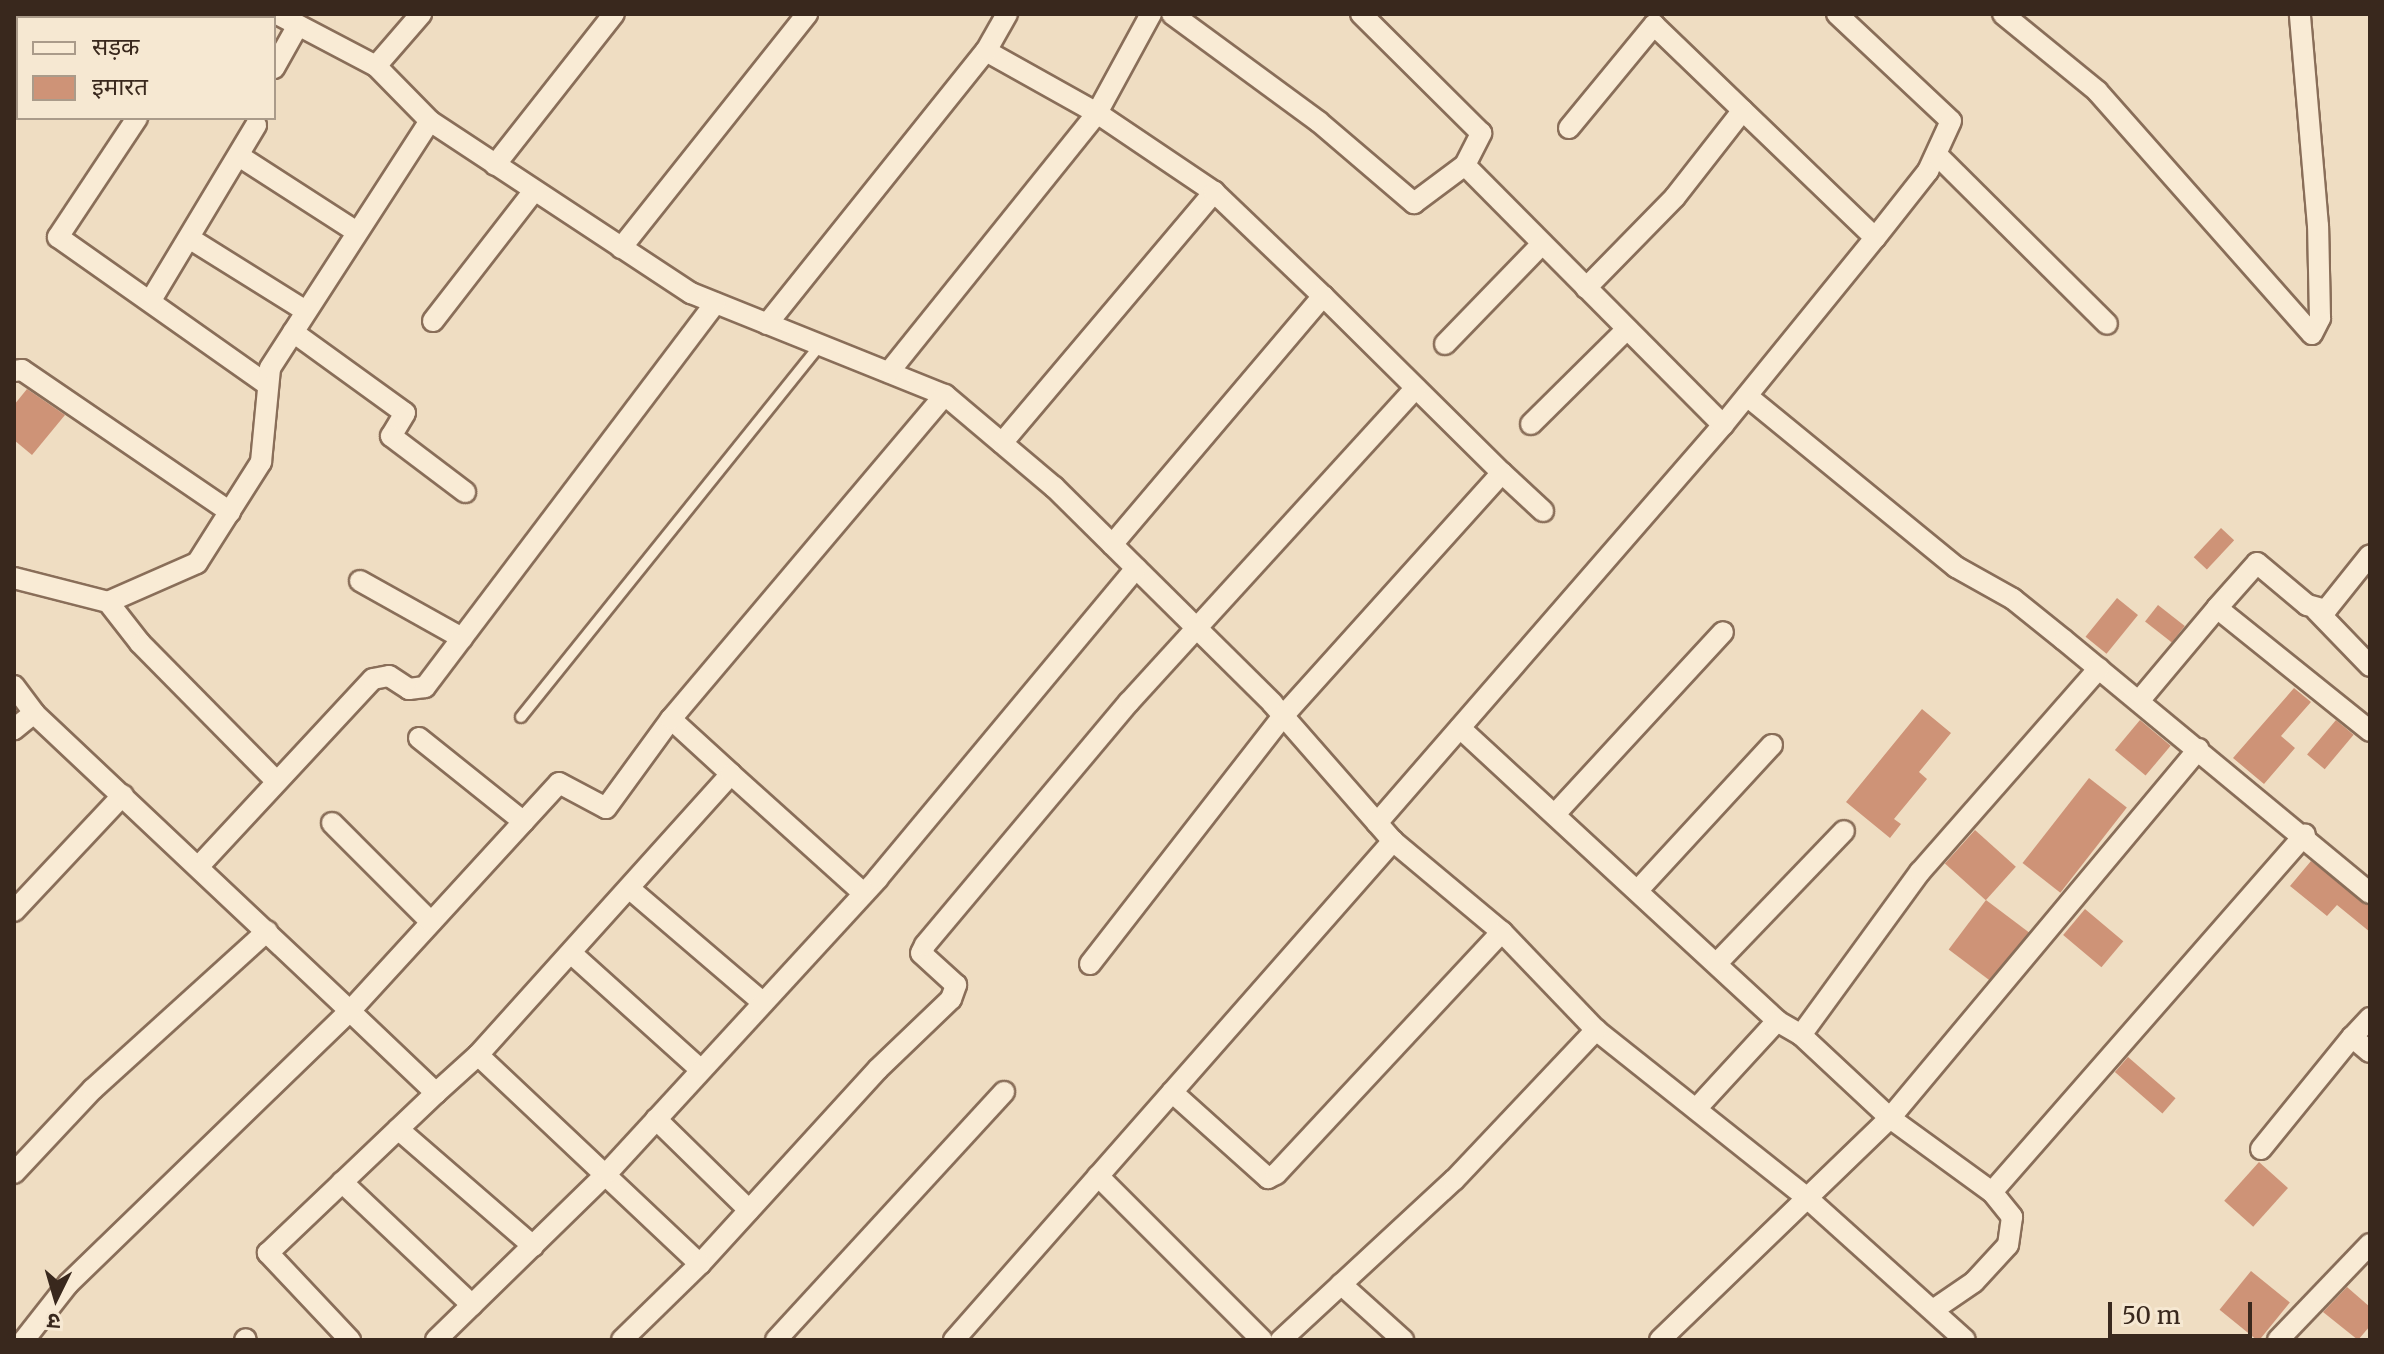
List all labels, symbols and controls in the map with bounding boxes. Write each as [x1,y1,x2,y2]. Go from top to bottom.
legend [16,16,276,120]
text: सड़क [92,31,140,62]
text: इमारत [92,71,148,102]
north arrow [16,1258,96,1338]
scale bar [2112,1286,2256,1336]
text: 50 m [2122,1300,2181,1331]
text: उ [46,1307,62,1336]

